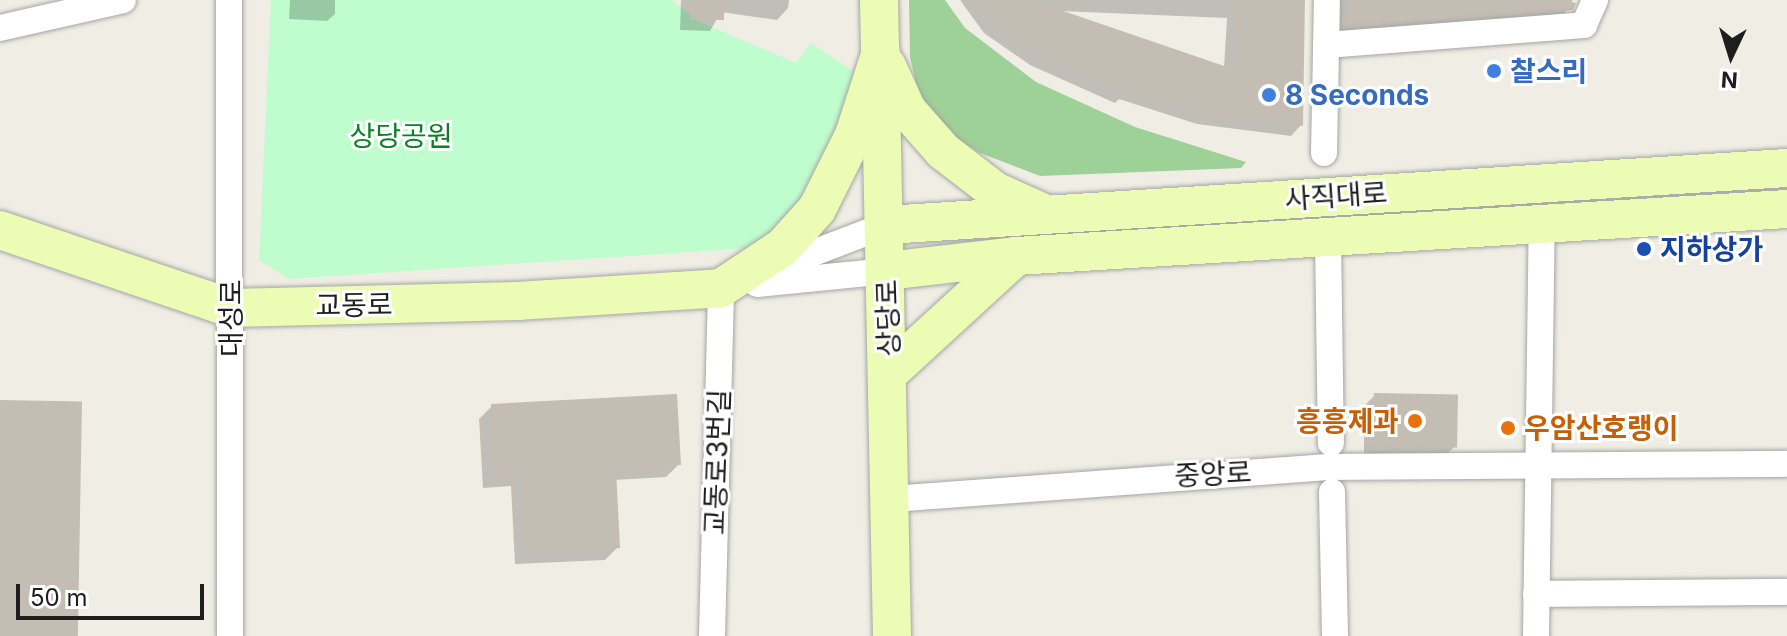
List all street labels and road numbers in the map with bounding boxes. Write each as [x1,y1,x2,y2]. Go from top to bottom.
street label: 사직대로 [1283,176,1389,216]
street label: 대성로 [214,279,248,357]
street label: 상당로 [870,279,906,357]
street label: 교동로 [315,288,393,322]
street label: 교동로3번길 [698,388,736,536]
street label: 중앙로 [1174,455,1252,493]

